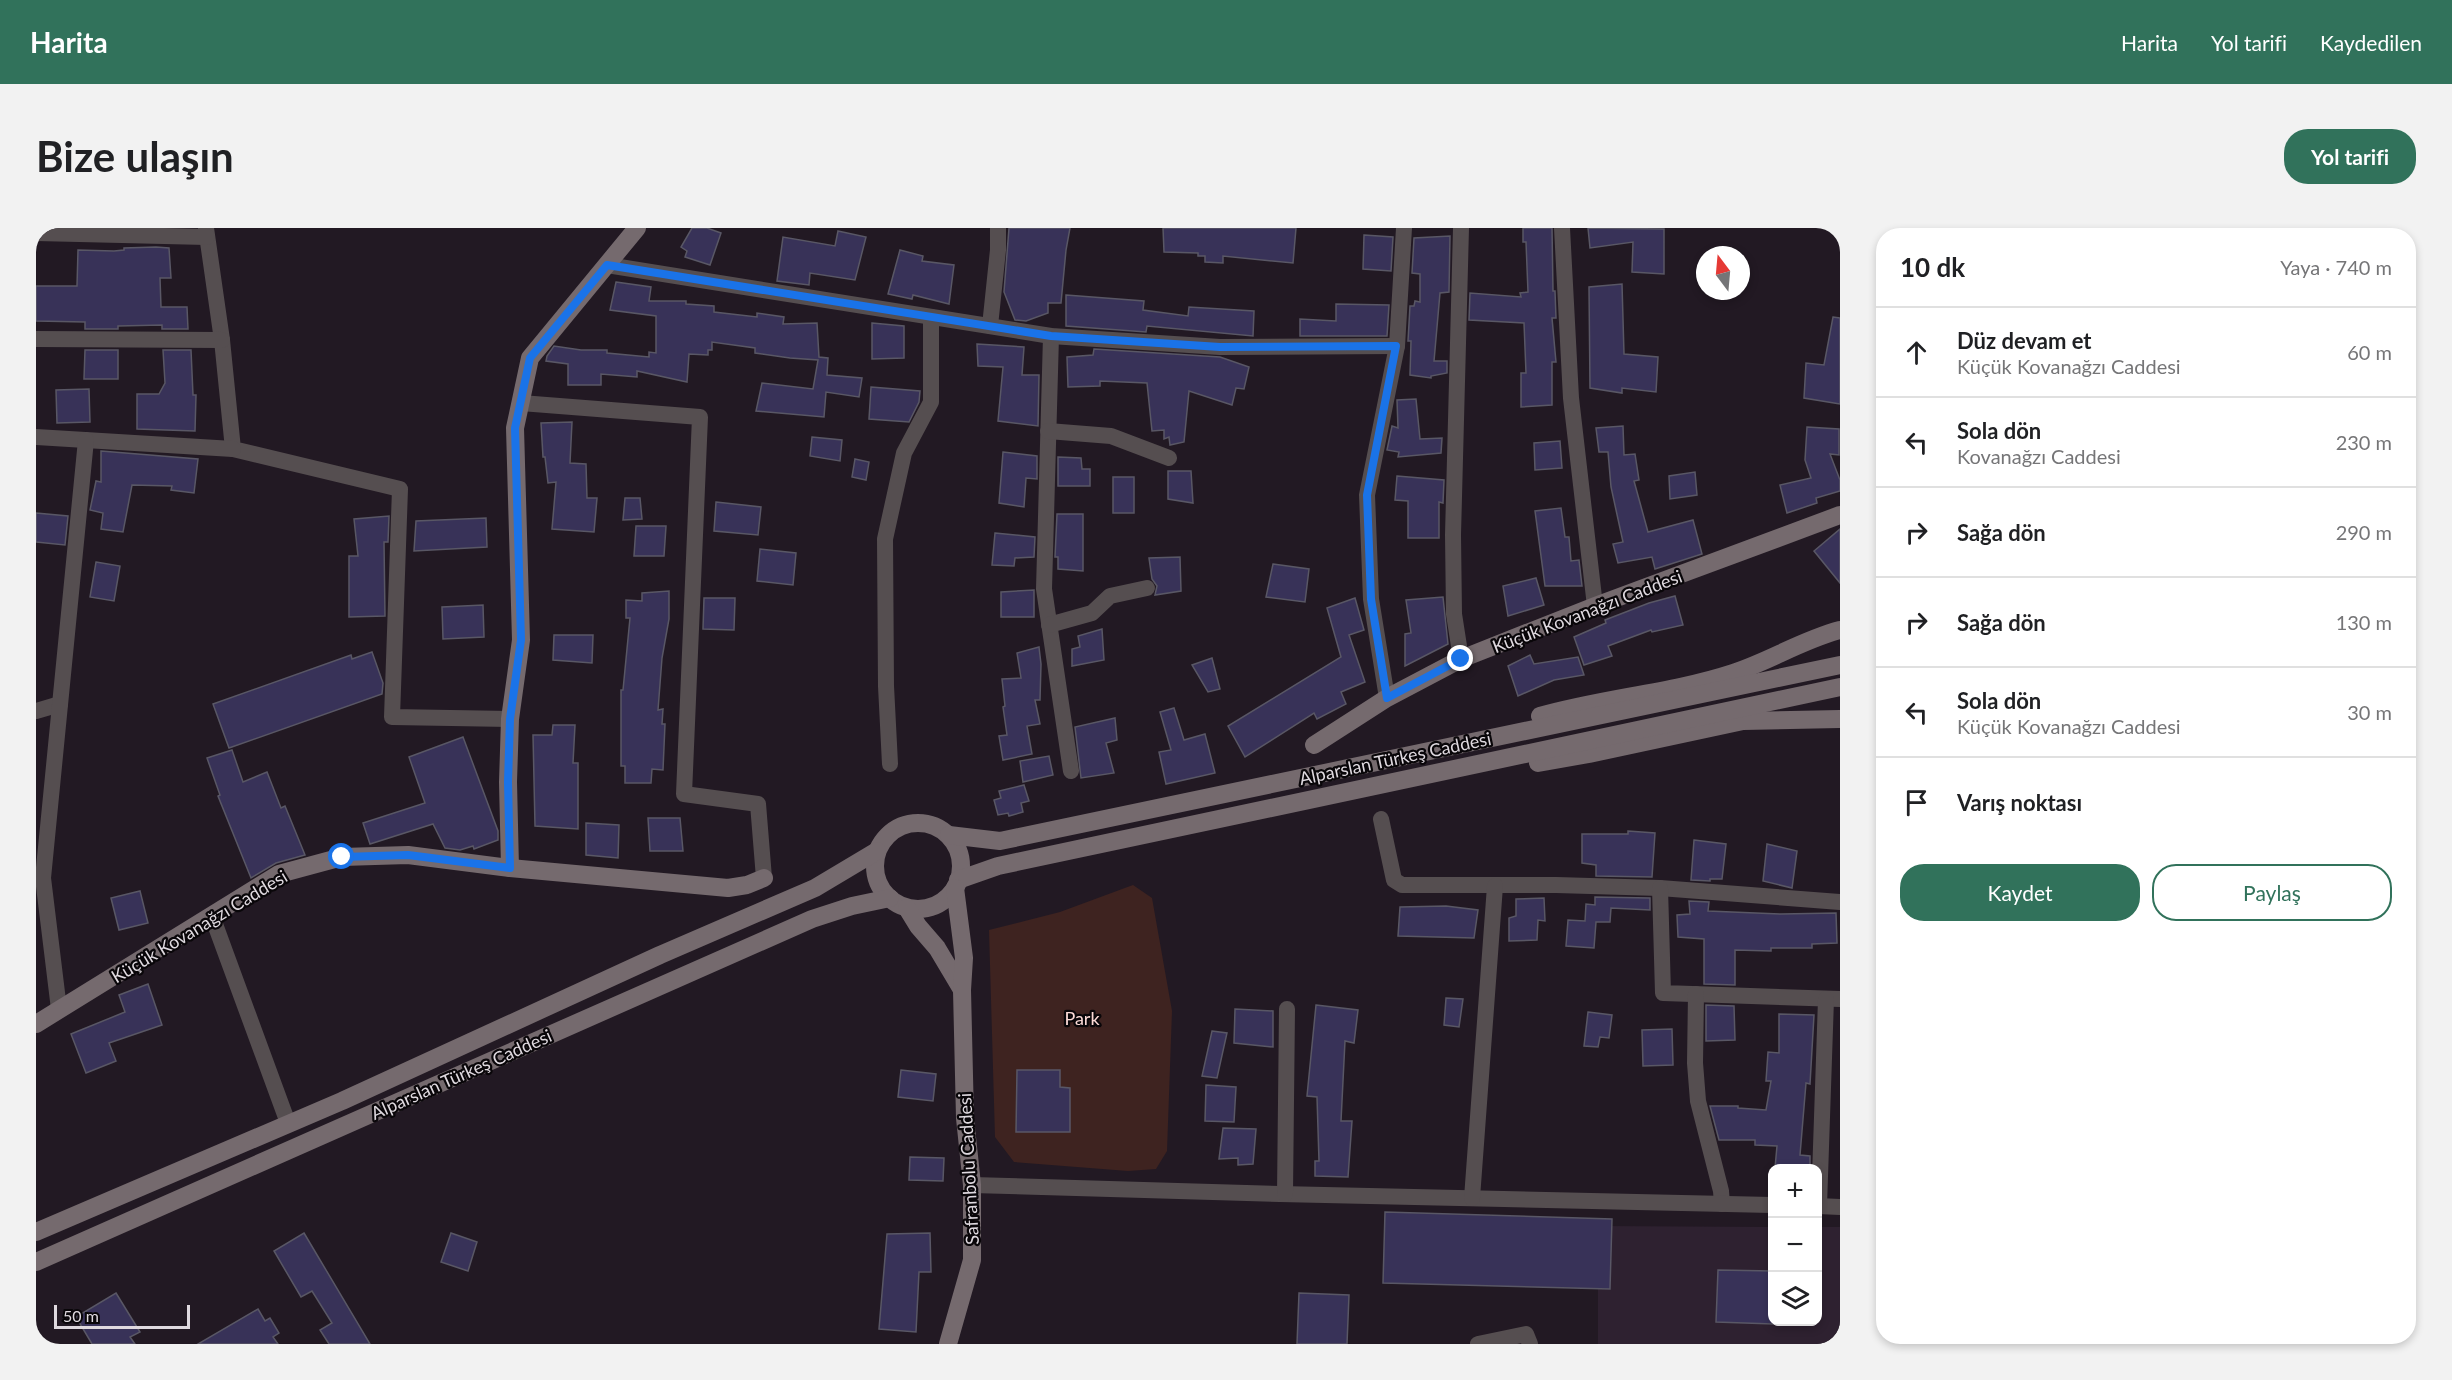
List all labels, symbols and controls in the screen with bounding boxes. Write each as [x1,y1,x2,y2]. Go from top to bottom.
text: Harita [30,25,108,59]
text: Harita [2121,30,2178,55]
text: Yol tarifi [2211,30,2287,55]
text: Kaydedilen [2320,30,2422,55]
button: Yol tarifi [2284,129,2416,184]
text: Bize ulaşın [36,131,234,181]
north arrow [1696,246,1750,300]
text: 10 dk [1900,251,1965,283]
text: Yaya · 740 m [2280,255,2392,279]
text: Düz devam et [1957,327,2092,354]
icon: ahead [1900,336,1933,369]
text: 60 m [2347,340,2392,364]
text: Küçük Kovanağzı Caddesi [1957,354,2181,378]
text: Sola dön [1957,417,2041,444]
icon: left [1900,426,1933,459]
text: 230 m [2336,430,2392,454]
text: Kovanağzı Caddesi [1957,444,2121,468]
icon: right [1900,516,1933,549]
text: Sağa dön [1957,519,2046,546]
text: 290 m [2336,520,2392,544]
street label: Küçük Kovanağzı Caddesi [1489,565,1685,657]
icon: right [1900,606,1933,639]
text: Sağa dön [1957,609,2046,636]
text: 130 m [2336,610,2392,634]
route end [1447,645,1473,671]
text: Sola dön [1957,687,2041,714]
icon: left [1900,696,1933,729]
text: 30 m [2347,700,2392,724]
text: Küçük Kovanağzı Caddesi [1957,714,2181,738]
street label: Alparslan Türkeş Caddesi [1297,727,1493,789]
icon: arrive [1900,786,1933,819]
text: Varış noktası [1957,789,2082,816]
route start [328,843,354,869]
button: Kaydet [1900,864,2140,921]
button: Paylaş [2152,864,2392,921]
street label: Küçük Kovanağzı Caddesi [107,865,291,987]
park label: Park [1064,1007,1100,1029]
street label: Alparslan Türkeş Caddesi [367,1024,555,1124]
street label: Safranbolu Caddesi [953,1092,983,1246]
map controls [1768,1164,1822,1326]
button: + [1768,1164,1822,1218]
button: − [1768,1218,1822,1272]
button: layers [1768,1272,1822,1326]
scale bar [54,1302,190,1330]
text: 50 m [63,1306,99,1325]

